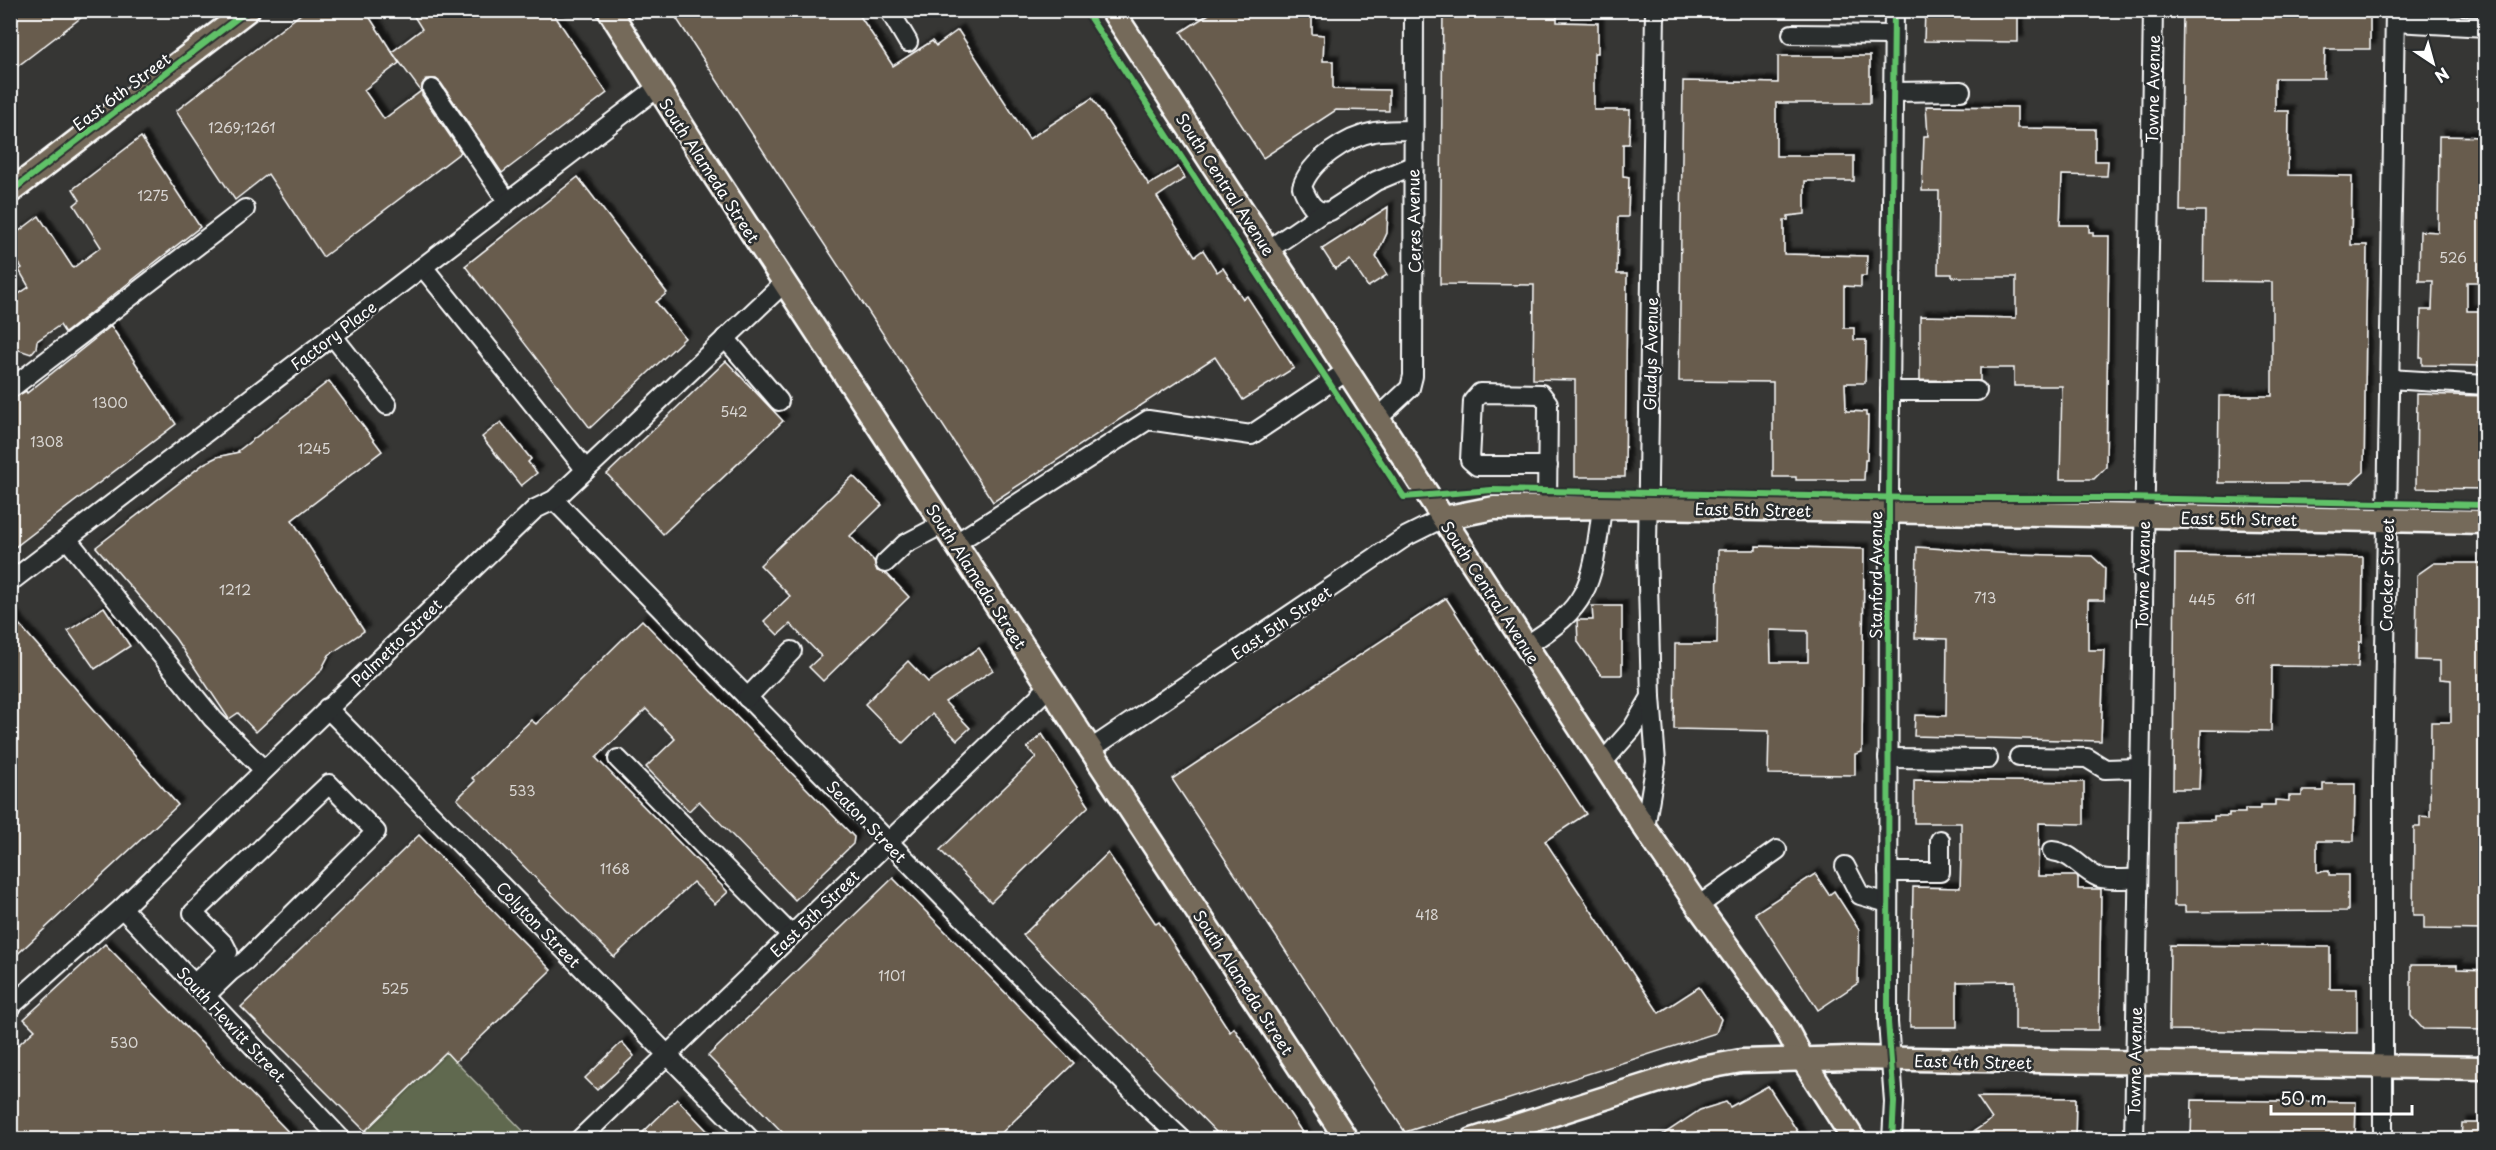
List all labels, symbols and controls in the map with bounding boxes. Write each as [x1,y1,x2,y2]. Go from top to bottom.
north arrow [2403,33,2463,93]
street label: Towne Avenue [2139,34,2165,143]
street label: East 6th Street [67,46,175,136]
text: N [2430,63,2455,89]
street label: South Alameda Street [654,93,766,248]
street label: South Central Avenue [1171,108,1281,260]
house number: 1269;1261 [208,117,276,138]
street label: Ceres Avenue [1400,168,1426,273]
house number: 1275 [137,185,169,206]
house number: 526 [2439,247,2467,268]
street label: Factory Place [285,295,381,375]
street label: Gladys Avenue [1637,297,1663,411]
house number: 1300 [92,392,128,413]
house number: 542 [720,401,748,422]
house number: 1308 [30,431,64,452]
house number: 1245 [297,438,331,459]
street label: East 5th Street [1695,496,1812,522]
street label: South Alameda Street [921,499,1033,654]
street label: East 5th Street [2181,505,2298,531]
street label: Stanford Avenue [1863,511,1887,639]
street label: South Central Avenue [1436,516,1546,668]
street label: Crocker Street [2373,518,2399,632]
street label: Towne Avenue [2129,520,2155,629]
house number: 1212 [219,579,251,600]
street label: East 5th Street [1226,579,1336,665]
house number: 713 [1974,587,1996,608]
house number: 611 [2234,588,2256,609]
house number: 445 [2188,589,2216,610]
street label: Palmetto Street [345,593,447,691]
street label: Seaton Street [821,774,913,868]
house number: 533 [508,780,536,801]
house number: 1168 [600,858,630,879]
street label: East 5th Street [764,864,865,962]
street label: Colyton Street [491,875,587,973]
house number: 418 [1415,904,1439,925]
street label: South Alameda Street [1188,905,1300,1060]
street label: South Hewitt Street [172,961,292,1087]
house number: 1101 [878,965,906,986]
house number: 525 [381,978,409,999]
street label: Towne Avenue [2121,1006,2147,1115]
house number: 530 [110,1032,138,1053]
street label: East 4th Street [1914,1048,2033,1074]
scale bar [2271,1078,2412,1116]
text: 50 m [2280,1084,2327,1111]

